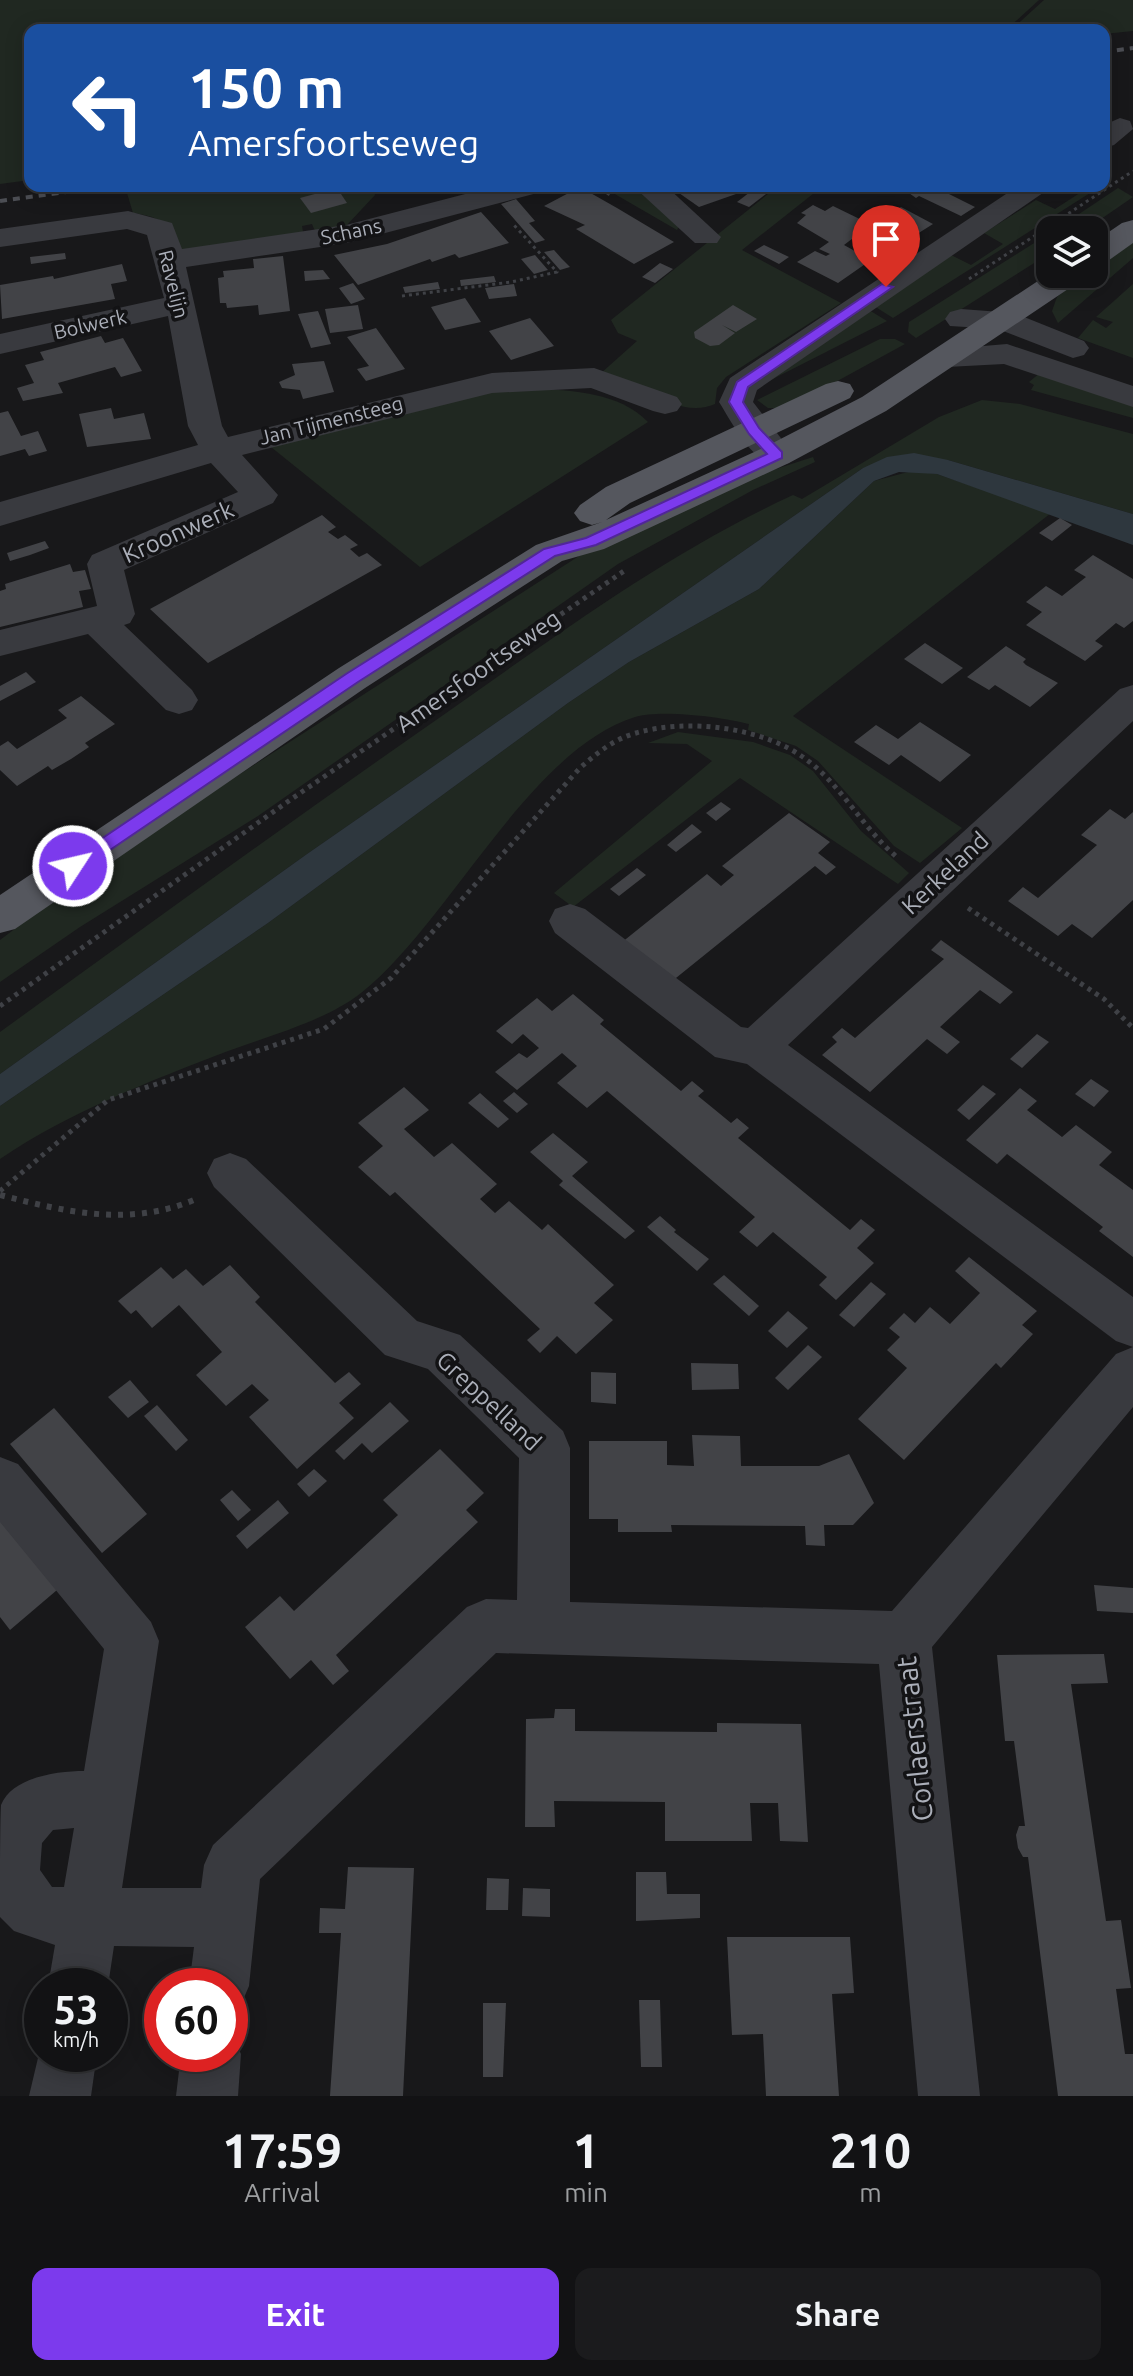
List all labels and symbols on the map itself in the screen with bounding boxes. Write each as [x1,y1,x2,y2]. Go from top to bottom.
pin [852,205,920,287]
street label: Schans [318,213,384,249]
street label: Ravelijn [154,247,194,321]
street label: Bolwerk [51,304,129,344]
street label: Jan Tijmensteeg [257,391,405,449]
street label: Kroonwerk [118,496,238,568]
street label: Amersfoortseweg [391,604,565,738]
position arrow [31,824,115,908]
street label: Kerkeland [896,826,994,920]
street label: Greppelland [431,1346,547,1456]
street label: Corlaerstraat [890,1655,938,1823]
speed limit sign: 60 [144,1968,248,2072]

